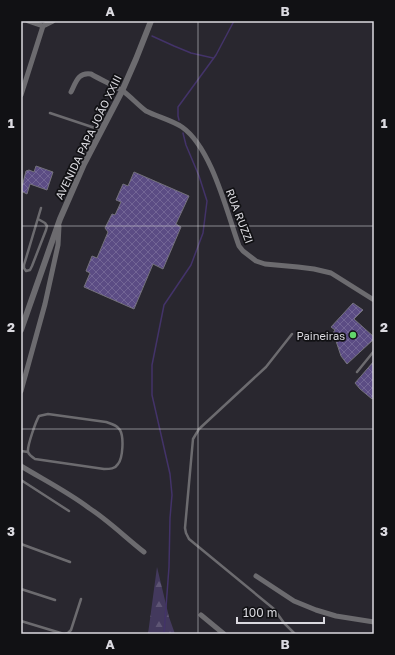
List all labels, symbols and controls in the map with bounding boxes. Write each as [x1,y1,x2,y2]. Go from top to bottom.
text: A [105,3,115,19]
text: B [280,3,290,19]
street label: AVENIDA PAPA JOÃO XXIII [52,73,124,201]
text: 1 [8,115,15,131]
text: 1 [381,115,388,131]
street label: RUA RUZZI [224,187,256,245]
text: 2 [7,319,15,335]
text: 2 [380,319,388,335]
place label: Paineiras [296,329,345,342]
marker: Paineiras [348,330,358,340]
text: 3 [7,523,15,539]
text: 3 [380,523,388,539]
scale bar [237,599,324,625]
text: 100 m [243,605,277,620]
text: A [105,636,115,652]
text: B [280,636,290,652]

